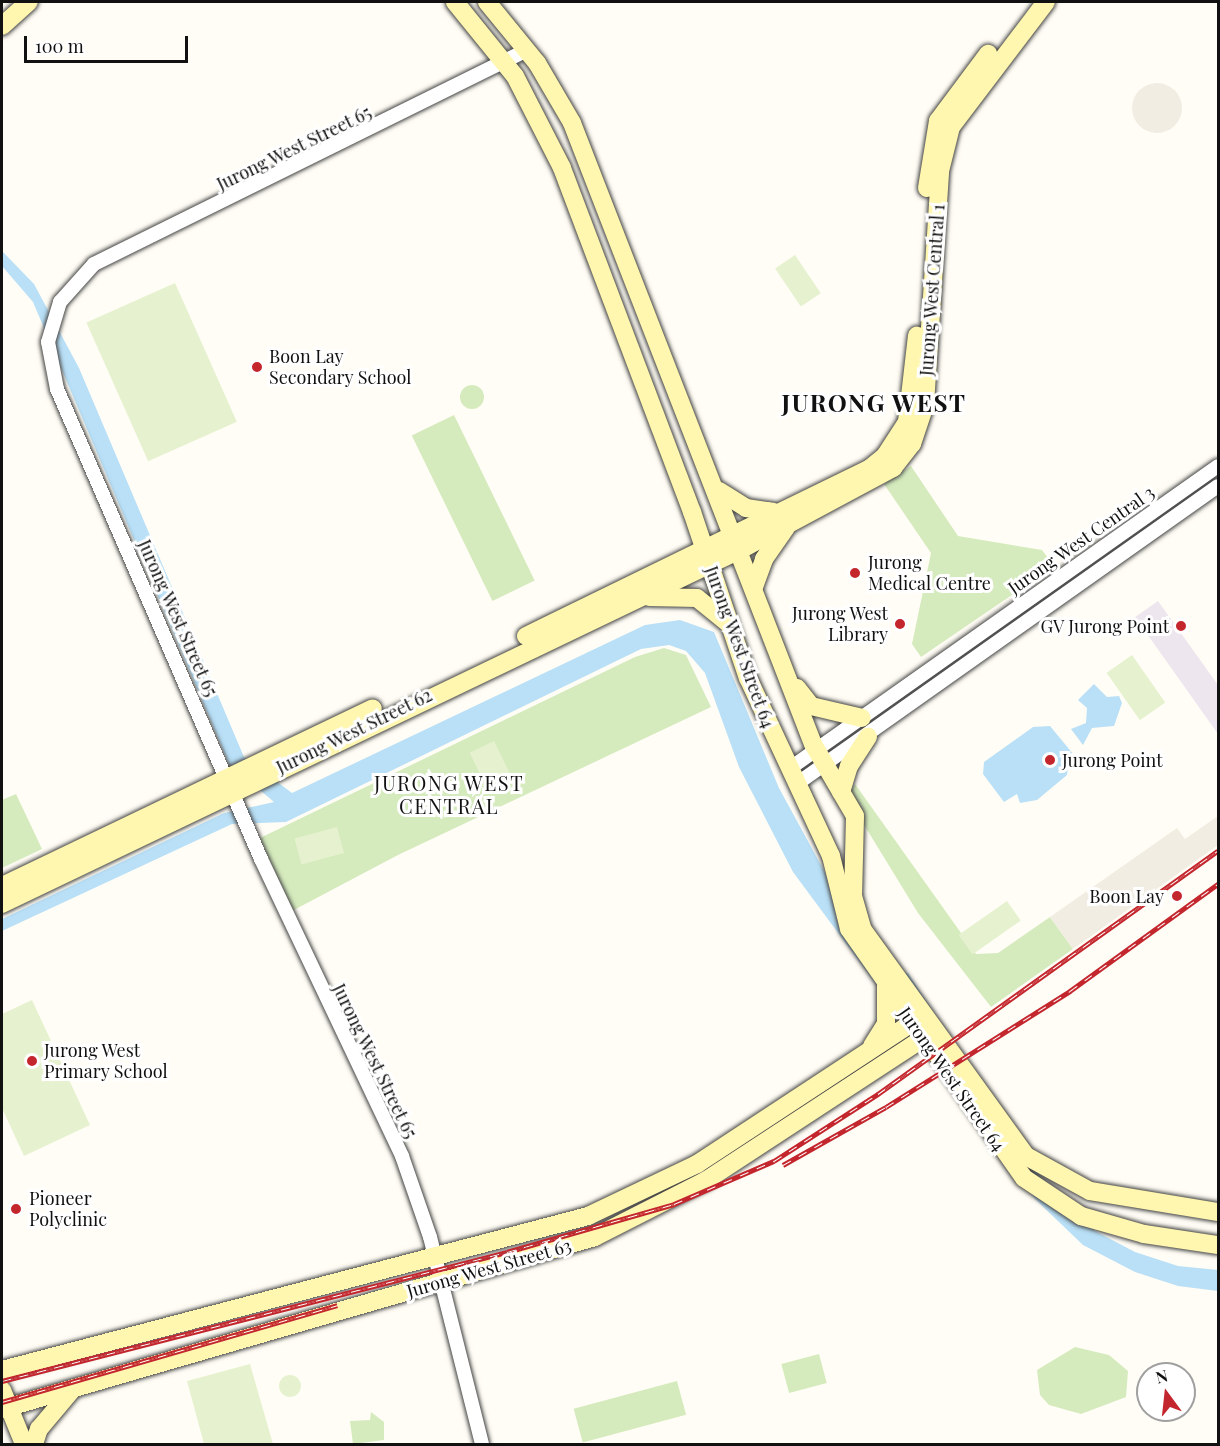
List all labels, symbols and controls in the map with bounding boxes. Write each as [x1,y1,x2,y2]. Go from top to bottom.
scale bar [27,24,190,62]
text: 100 m [35,34,84,58]
street label: Jurong West Street 65 [213,101,375,195]
street label: Jurong West Central 1 [915,203,949,377]
place label: Boon Lay Secondary School [269,346,412,388]
marker: Boon Lay Secondary School [250,360,264,374]
district label: JURONG WEST [781,389,967,417]
street label: Jurong West Central 3 [1003,481,1159,599]
street label: Jurong West Street 65 [133,536,223,700]
place label: Jurong Medical Centre [868,552,991,594]
street label: Jurong West Street 64 [700,562,780,732]
marker: Jurong Medical Centre [846,564,864,582]
place label: Jurong West Library [791,603,888,646]
place label: GV Jurong Point [1040,615,1169,637]
marker: Jurong West Library [893,617,907,631]
marker: GV Jurong Point [1174,619,1188,633]
street label: Jurong West Street 62 [272,684,436,778]
place label: Jurong Point [1062,749,1163,771]
marker: Jurong Point [1043,753,1057,767]
district label: JURONG WEST CENTRAL [374,770,524,817]
place label: Boon Lay [1089,885,1164,907]
marker: Boon Lay [1168,887,1186,905]
street label: Jurong West Street 65 [328,980,422,1142]
street label: Jurong West Street 64 [894,1002,1010,1156]
place label: Jurong West Primary School [44,1040,168,1082]
marker: Jurong West Primary School [25,1054,39,1068]
place label: Pioneer Polyclinic [29,1188,107,1230]
marker: Pioneer Polyclinic [7,1200,25,1218]
street label: Jurong West Street 63 [404,1234,574,1302]
north arrow [1136,1362,1196,1422]
text: N [1153,1364,1170,1388]

